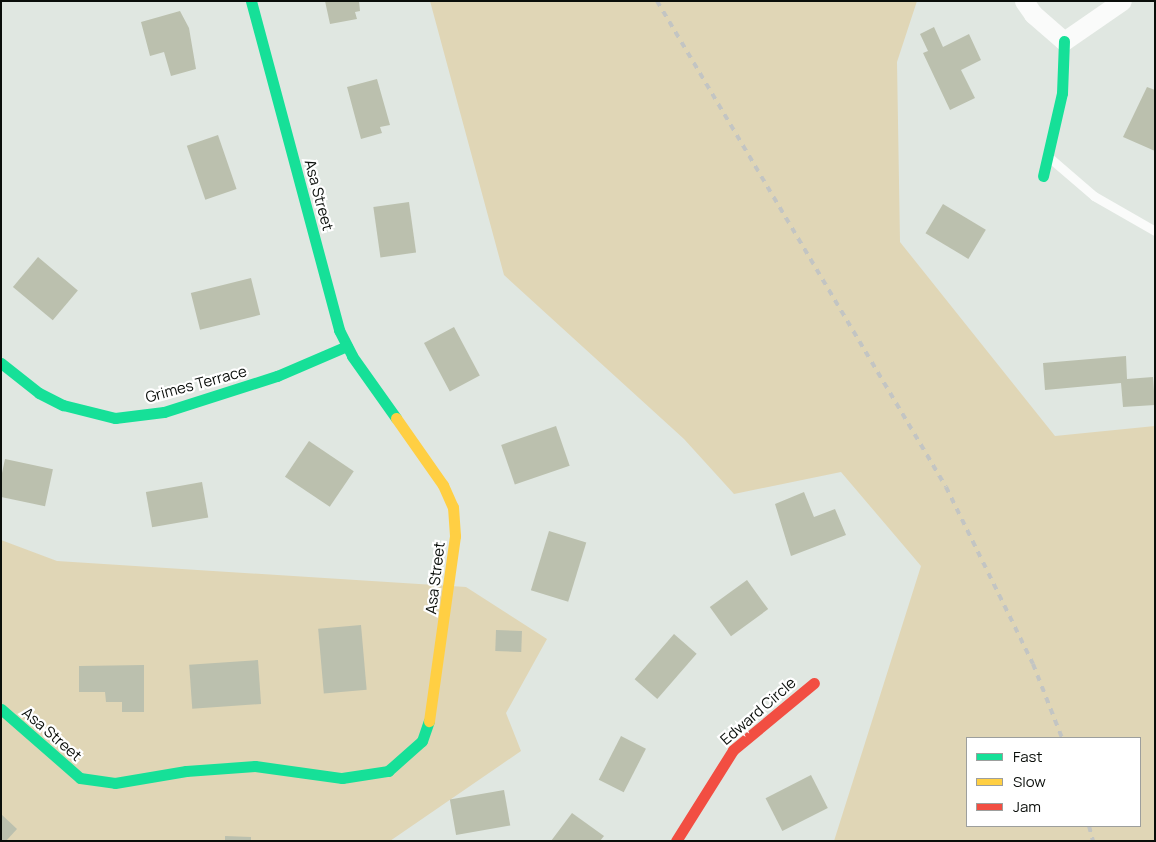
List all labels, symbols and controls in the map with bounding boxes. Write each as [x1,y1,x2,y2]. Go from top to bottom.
street label: Asa Street [301,158,337,232]
street label: Grimes Terrace [143,362,249,406]
street label: Asa Street [422,541,448,615]
street label: Edward Circle [717,673,799,749]
street label: Asa Street [19,703,85,765]
legend [966,737,1141,827]
text: Fast [1013,746,1042,767]
text: Slow [1013,771,1046,792]
text: Jam [1013,796,1041,817]

